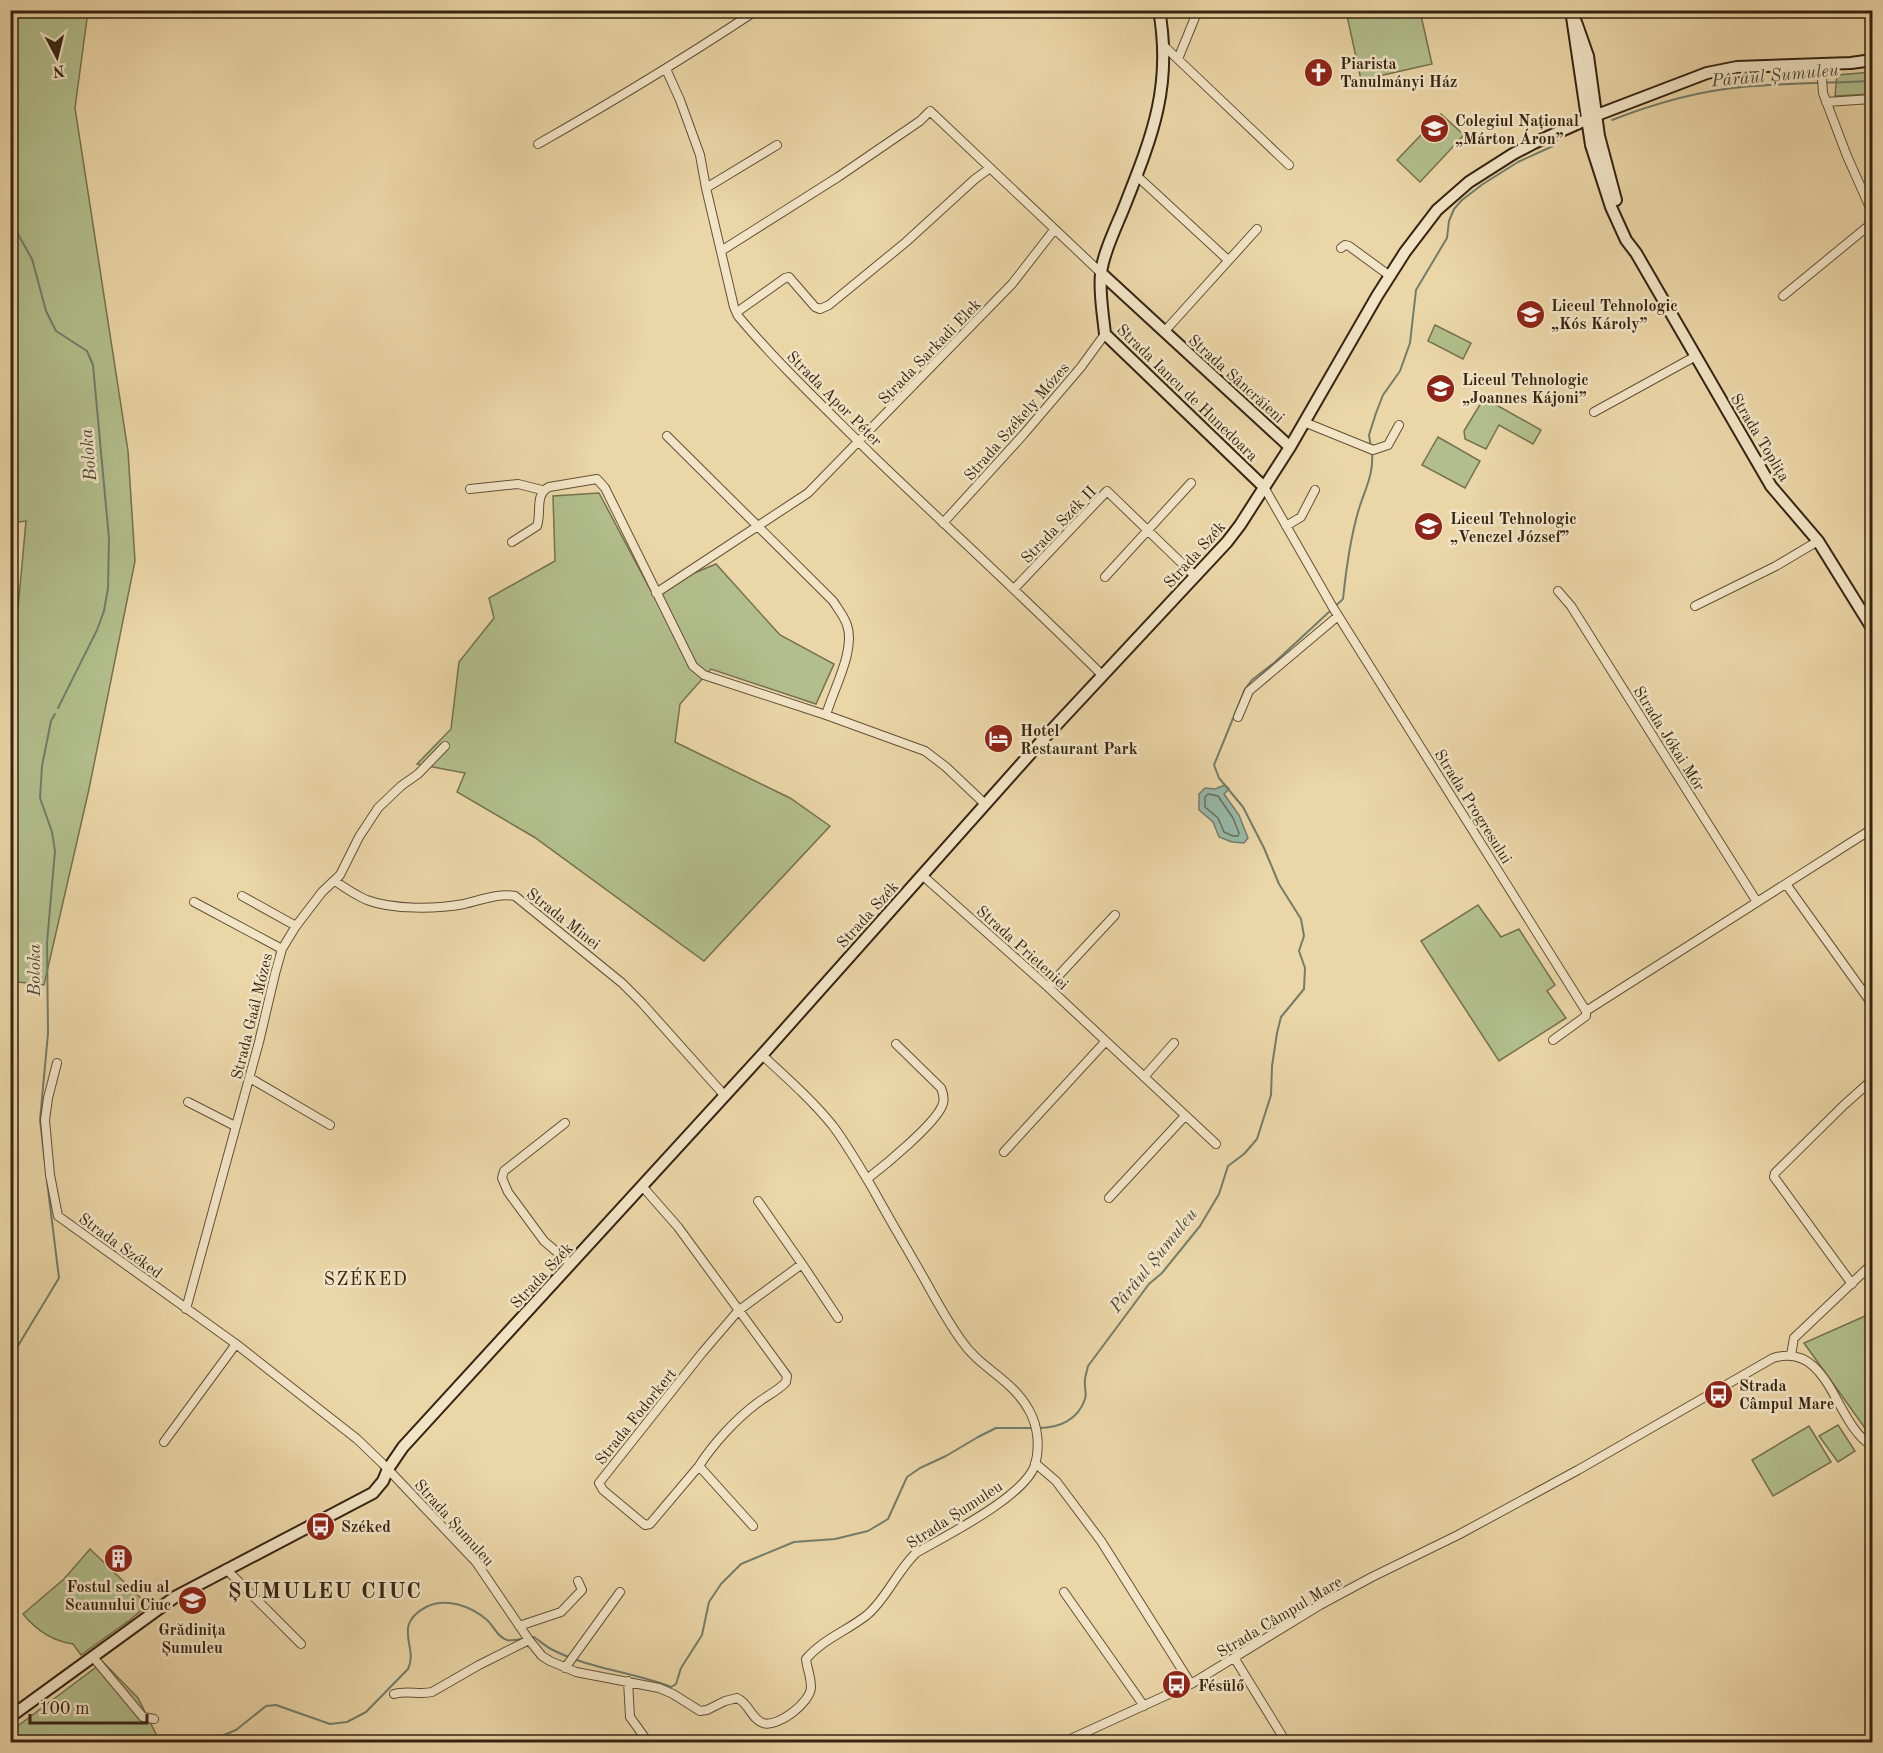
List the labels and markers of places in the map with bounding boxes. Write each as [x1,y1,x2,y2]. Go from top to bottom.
church icon: Piarista Tanulmányi Ház [1303,56,1335,88]
place label: Piarista Tanulmányi Ház [1340,57,1457,91]
school or university icon: Colegiul Național „Márton Áron” [1418,113,1450,145]
place label: Colegiul Național „Márton Áron” [1455,114,1579,148]
school or university icon: Liceul Tehnologic „Kós Károly” [1514,298,1546,330]
place label: Liceul Tehnologic „Kós Károly” [1551,299,1678,333]
school or university icon: Liceul Tehnologic „Joannes Kájoni” [1425,372,1457,404]
place label: Liceul Tehnologic „Joannes Kájoni” [1462,373,1589,407]
school or university icon: Liceul Tehnologic „Venczel József” [1413,511,1445,543]
place label: Liceul Tehnologic „Venczel József” [1450,512,1577,546]
hotel icon: Hotel Restaurant Park [983,723,1015,755]
place label: Hotel Restaurant Park [1020,724,1138,758]
bus stop icon: Strada Câmpul Mare [1702,1378,1734,1410]
place label: Strada Câmpul Mare [1739,1379,1834,1413]
bus stop icon: Széked [304,1510,336,1542]
place label: Széked [341,1520,391,1536]
building icon: Fostul sediu al Scaunului Ciuc [102,1542,134,1574]
place label: Fostul sediu al Scaunului Ciuc [65,1580,171,1614]
school or university icon: Grădinița Șumuleu [176,1585,208,1617]
place label: Grădinița Șumuleu [158,1623,226,1657]
bus stop icon: Fésülő [1161,1669,1193,1701]
place label: Fésülő [1198,1679,1244,1695]

